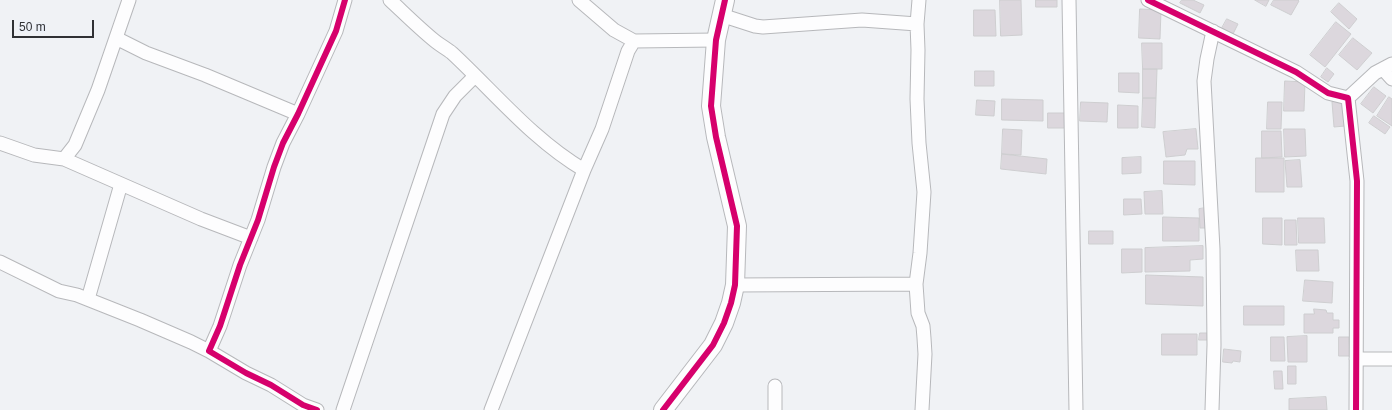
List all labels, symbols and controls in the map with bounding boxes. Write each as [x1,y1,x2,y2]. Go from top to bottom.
scale bar [14,12,96,38]
text: 50 m [19,20,46,34]

